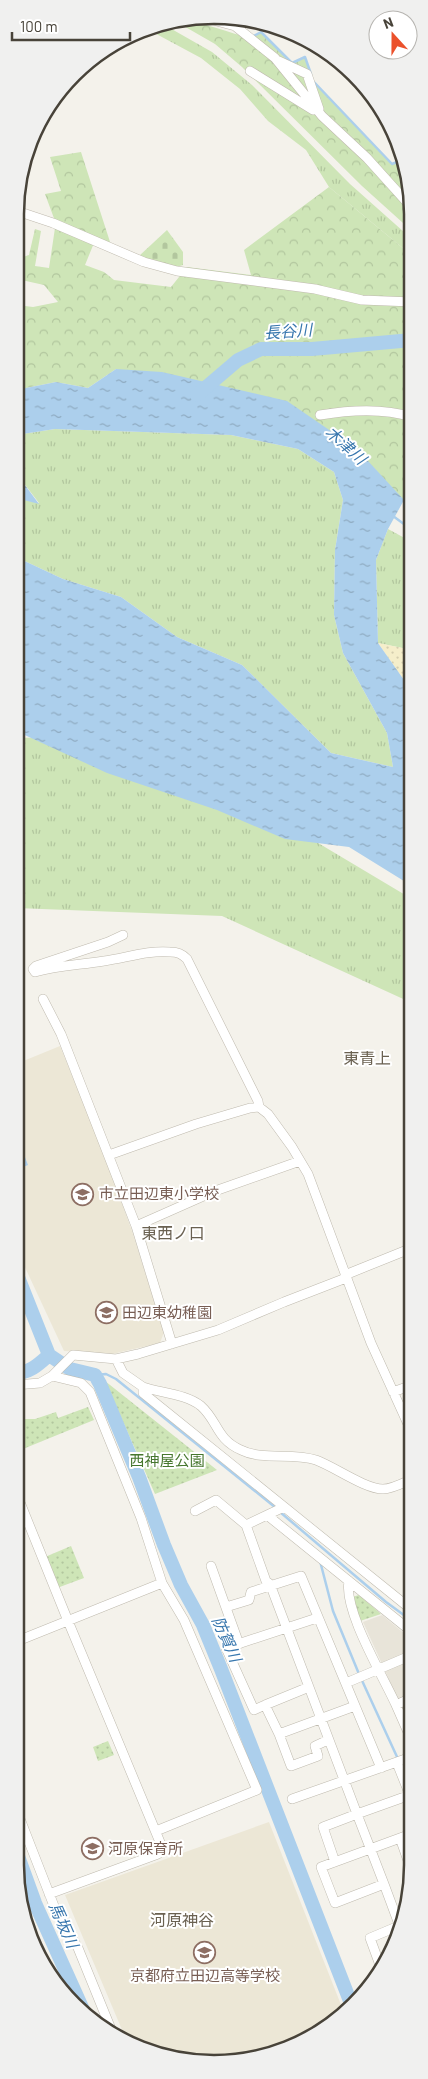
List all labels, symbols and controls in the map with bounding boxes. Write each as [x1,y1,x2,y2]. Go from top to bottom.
scale bar [12,10,130,42]
north arrow [368,10,418,60]
text: N [381,13,396,32]
text: 100 m [20,17,58,35]
water label: 長谷川 [263,319,315,342]
water label: 木津川 [322,422,372,469]
district label: 東青上 [343,1048,391,1067]
school or university icon: 市立田辺東小学校 [71,1182,95,1206]
place label: 市立田辺東小学校 [99,1184,219,1202]
district label: 東西ノ口 [141,1223,205,1242]
school or university icon: 田辺東幼稚園 [94,1301,118,1325]
place label: 田辺東幼稚園 [122,1303,212,1321]
park label: 西神屋公園 [129,1451,205,1469]
water label: 防賀川 [209,1613,247,1666]
school or university icon: 河原保育所 [80,1837,104,1861]
place label: 河原保育所 [108,1839,183,1857]
water label: 馬坂川 [46,1899,84,1952]
district label: 河原神谷 [150,1910,214,1929]
school or university icon: 京都府立田辺高等学校 [193,1941,217,1965]
place label: 京都府立田辺高等学校 [130,1966,280,1984]

